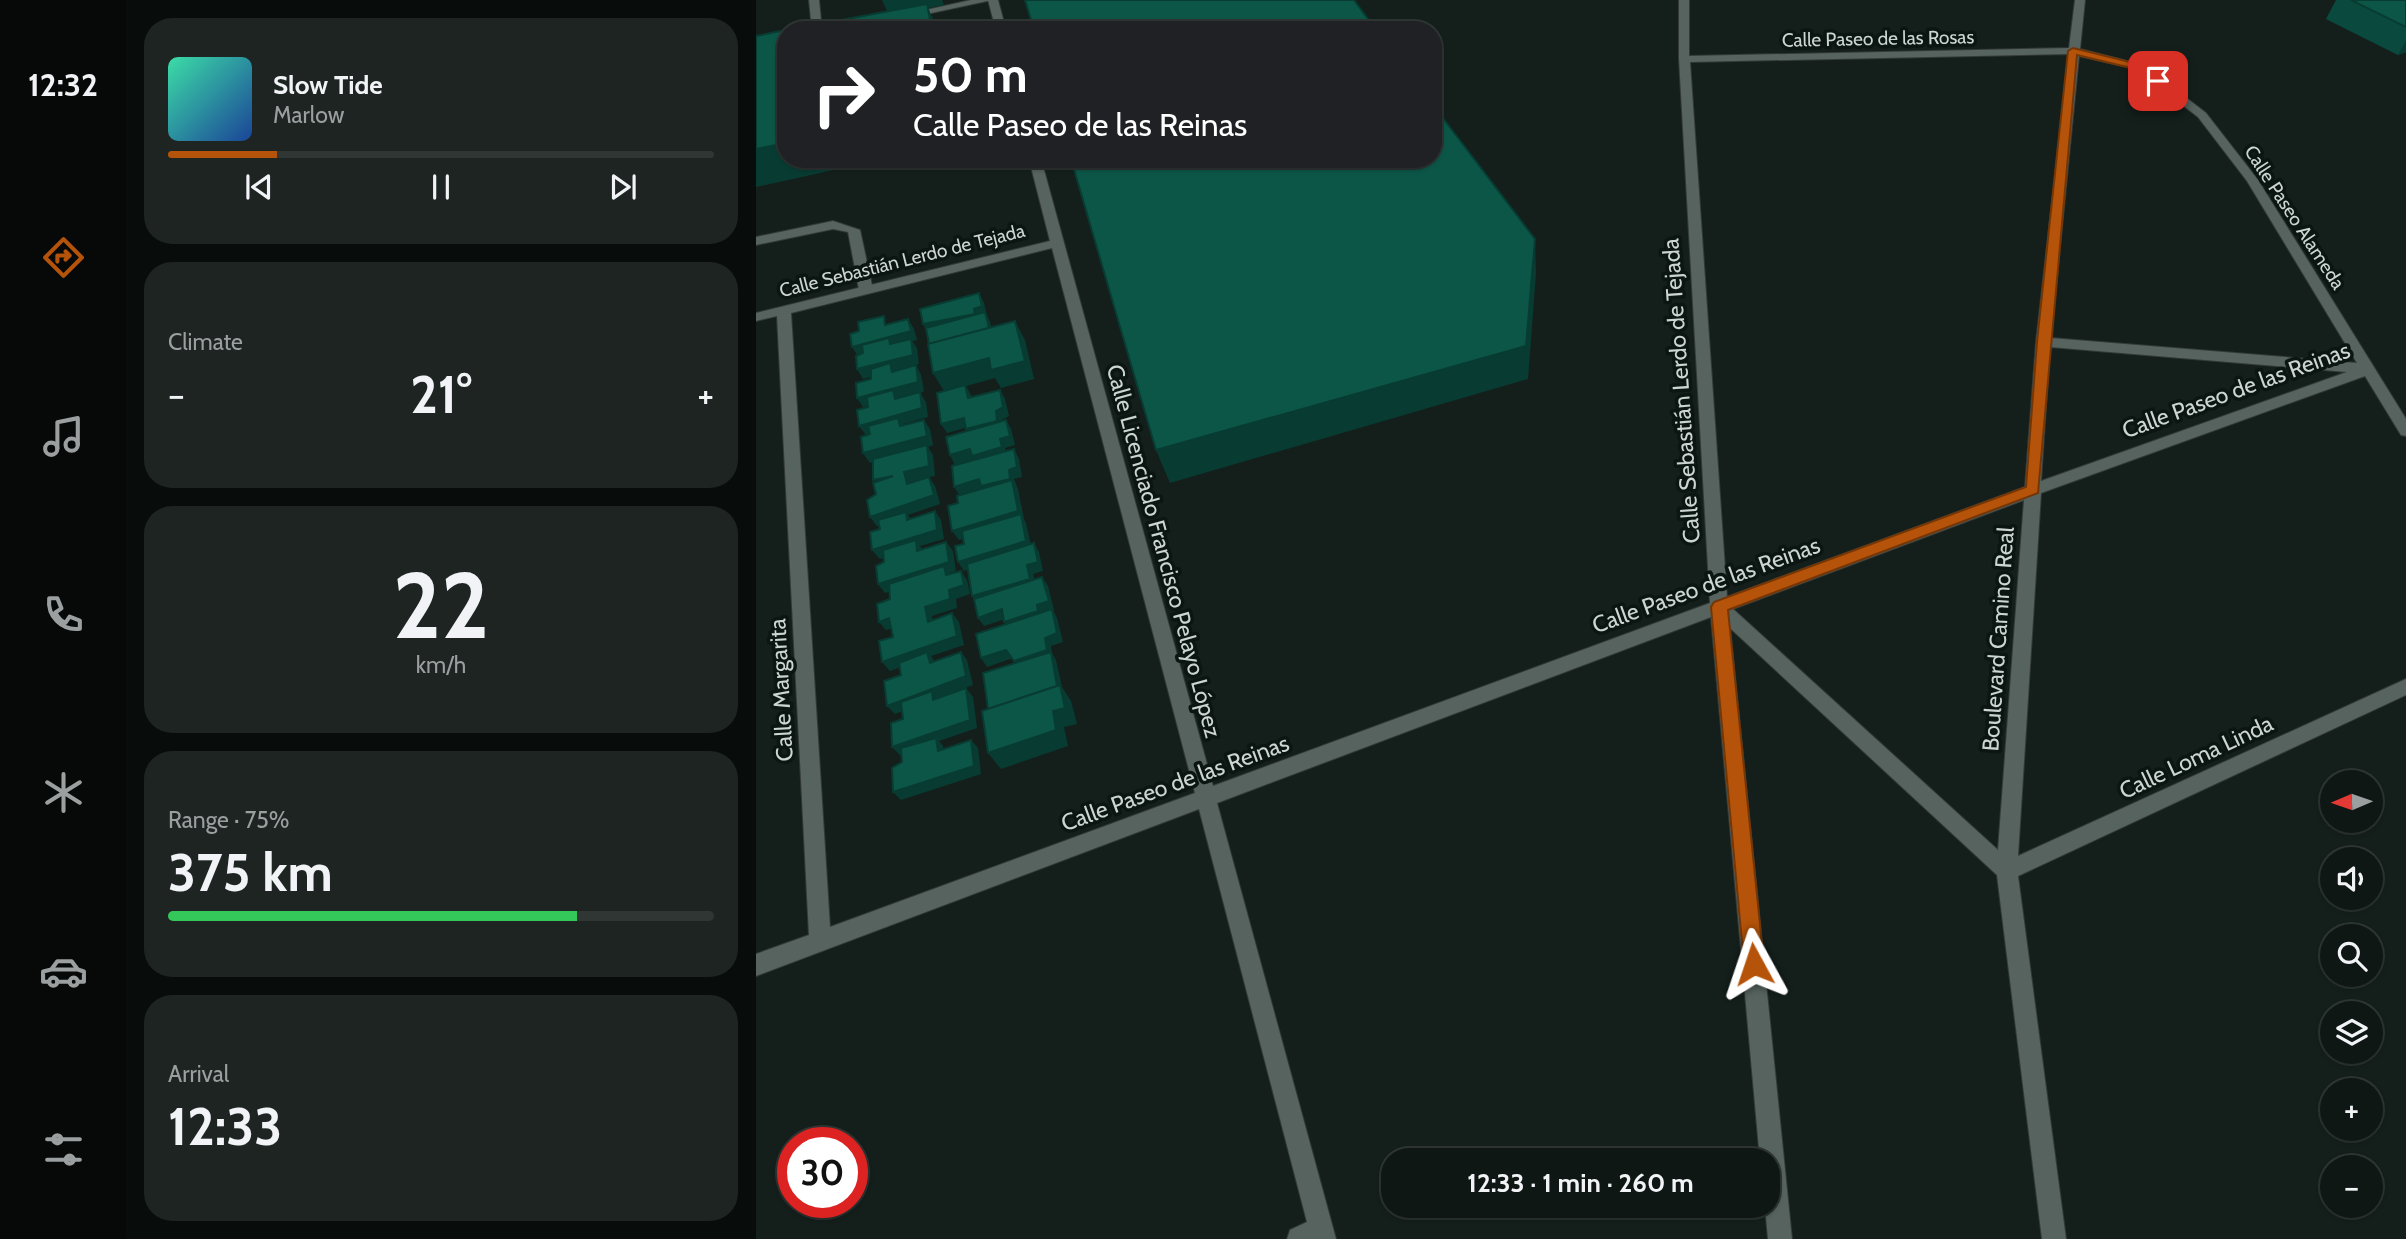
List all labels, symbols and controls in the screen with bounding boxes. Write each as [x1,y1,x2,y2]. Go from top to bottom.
street label: Calle Paseo de las Rosas [1782,25,1975,52]
text: 50 m [913,45,1028,104]
icon: right [798,49,889,140]
pin [2128,51,2188,111]
icon: arrive [2139,62,2177,100]
text: 12:32 [28,65,98,104]
text: Slow Tide [273,69,383,101]
text: Marlow [273,101,344,129]
text: Calle Paseo de las Reinas [913,105,1247,144]
street label: Calle Paseo Alameda [2239,141,2350,294]
icon: previous [240,168,278,206]
icon: pause [422,168,460,206]
icon: next [604,168,642,206]
street label: Calle Sebastián Lerdo de Tejada [777,219,1027,302]
icon: directions [39,233,88,282]
street label: Calle Sebastián Lerdo de Tejada [1656,238,1706,544]
text: Climate [168,328,243,356]
street label: Calle Paseo de las Reinas [2118,336,2354,444]
street label: Calle Licenciado Francisco Pelayo López [1101,361,1227,741]
text: 21° [410,363,472,426]
text: − [168,371,185,418]
text: + [697,371,714,418]
icon: music [39,412,88,461]
street label: Boulevard Camino Real [1976,525,2020,752]
street label: Calle Paseo de las Reinas [1588,531,1824,639]
text: 22 [393,550,489,661]
icon: phone [39,590,88,639]
street label: Calle Margarita [763,618,799,762]
text: km/h [416,651,466,679]
street label: Calle Loma Linda [2115,709,2277,805]
street label: Calle Paseo de las Reinas [1057,729,1293,837]
icon: climate [39,768,88,817]
north arrow [2320,770,2384,833]
map controls [2320,770,2383,1218]
text: Range · 75% [168,806,289,834]
text: 375 km [168,841,333,904]
button: sound [2320,847,2383,910]
button: search [2320,924,2383,987]
position arrow [1717,927,1791,1001]
icon: car [39,947,88,996]
button: layers [2320,1001,2383,1064]
text: Arrival [168,1060,229,1088]
button: + [2320,1078,2383,1141]
text: 12:33 [168,1095,282,1158]
icon: filters [39,1125,88,1174]
speed limit sign: 30 [777,1127,868,1218]
button: − [2320,1155,2383,1218]
text: 12:33 · 1 min · 260 m [1467,1167,1694,1199]

